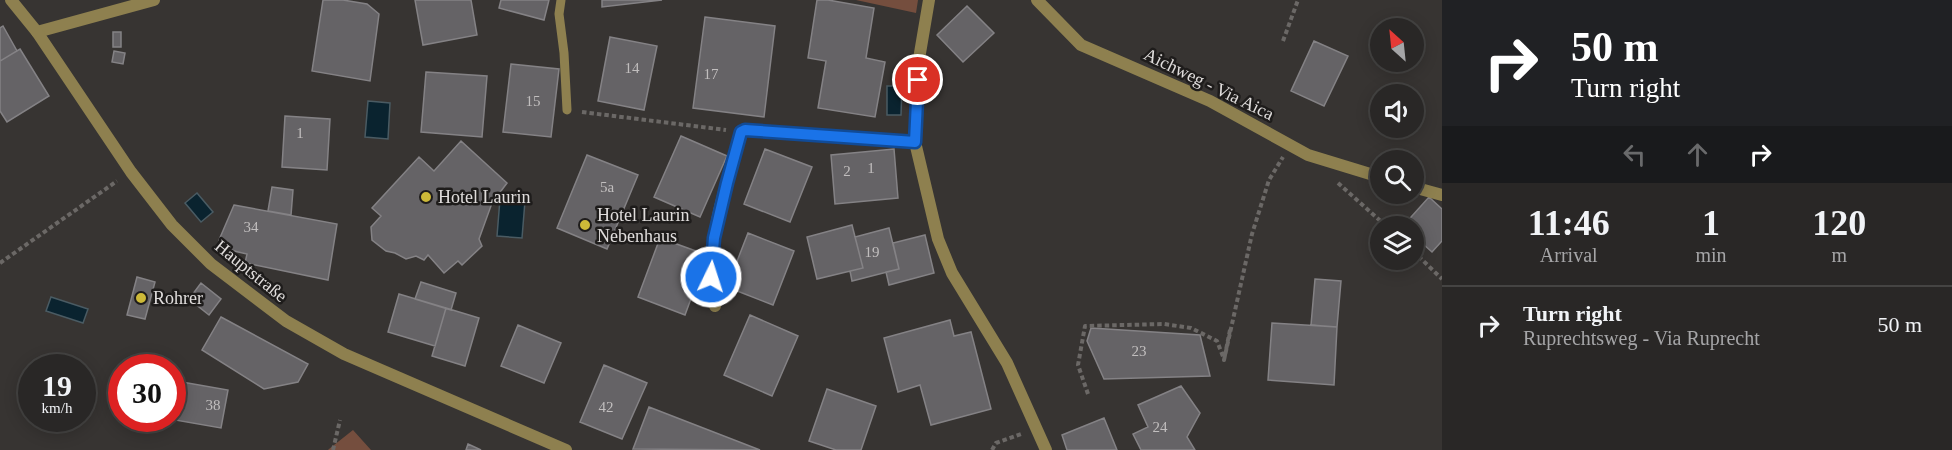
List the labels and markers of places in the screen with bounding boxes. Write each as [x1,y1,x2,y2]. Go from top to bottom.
pin [892,54,943,105]
place label: Hotel Laurin [438,187,530,207]
marker: Hotel Laurin [419,190,433,204]
place label: Hotel Laurin Nebenhaus [597,205,689,246]
marker: Hotel Laurin Nebenhaus [578,218,592,232]
place label: Rohrer [153,288,203,308]
marker: Rohrer [134,291,148,305]

